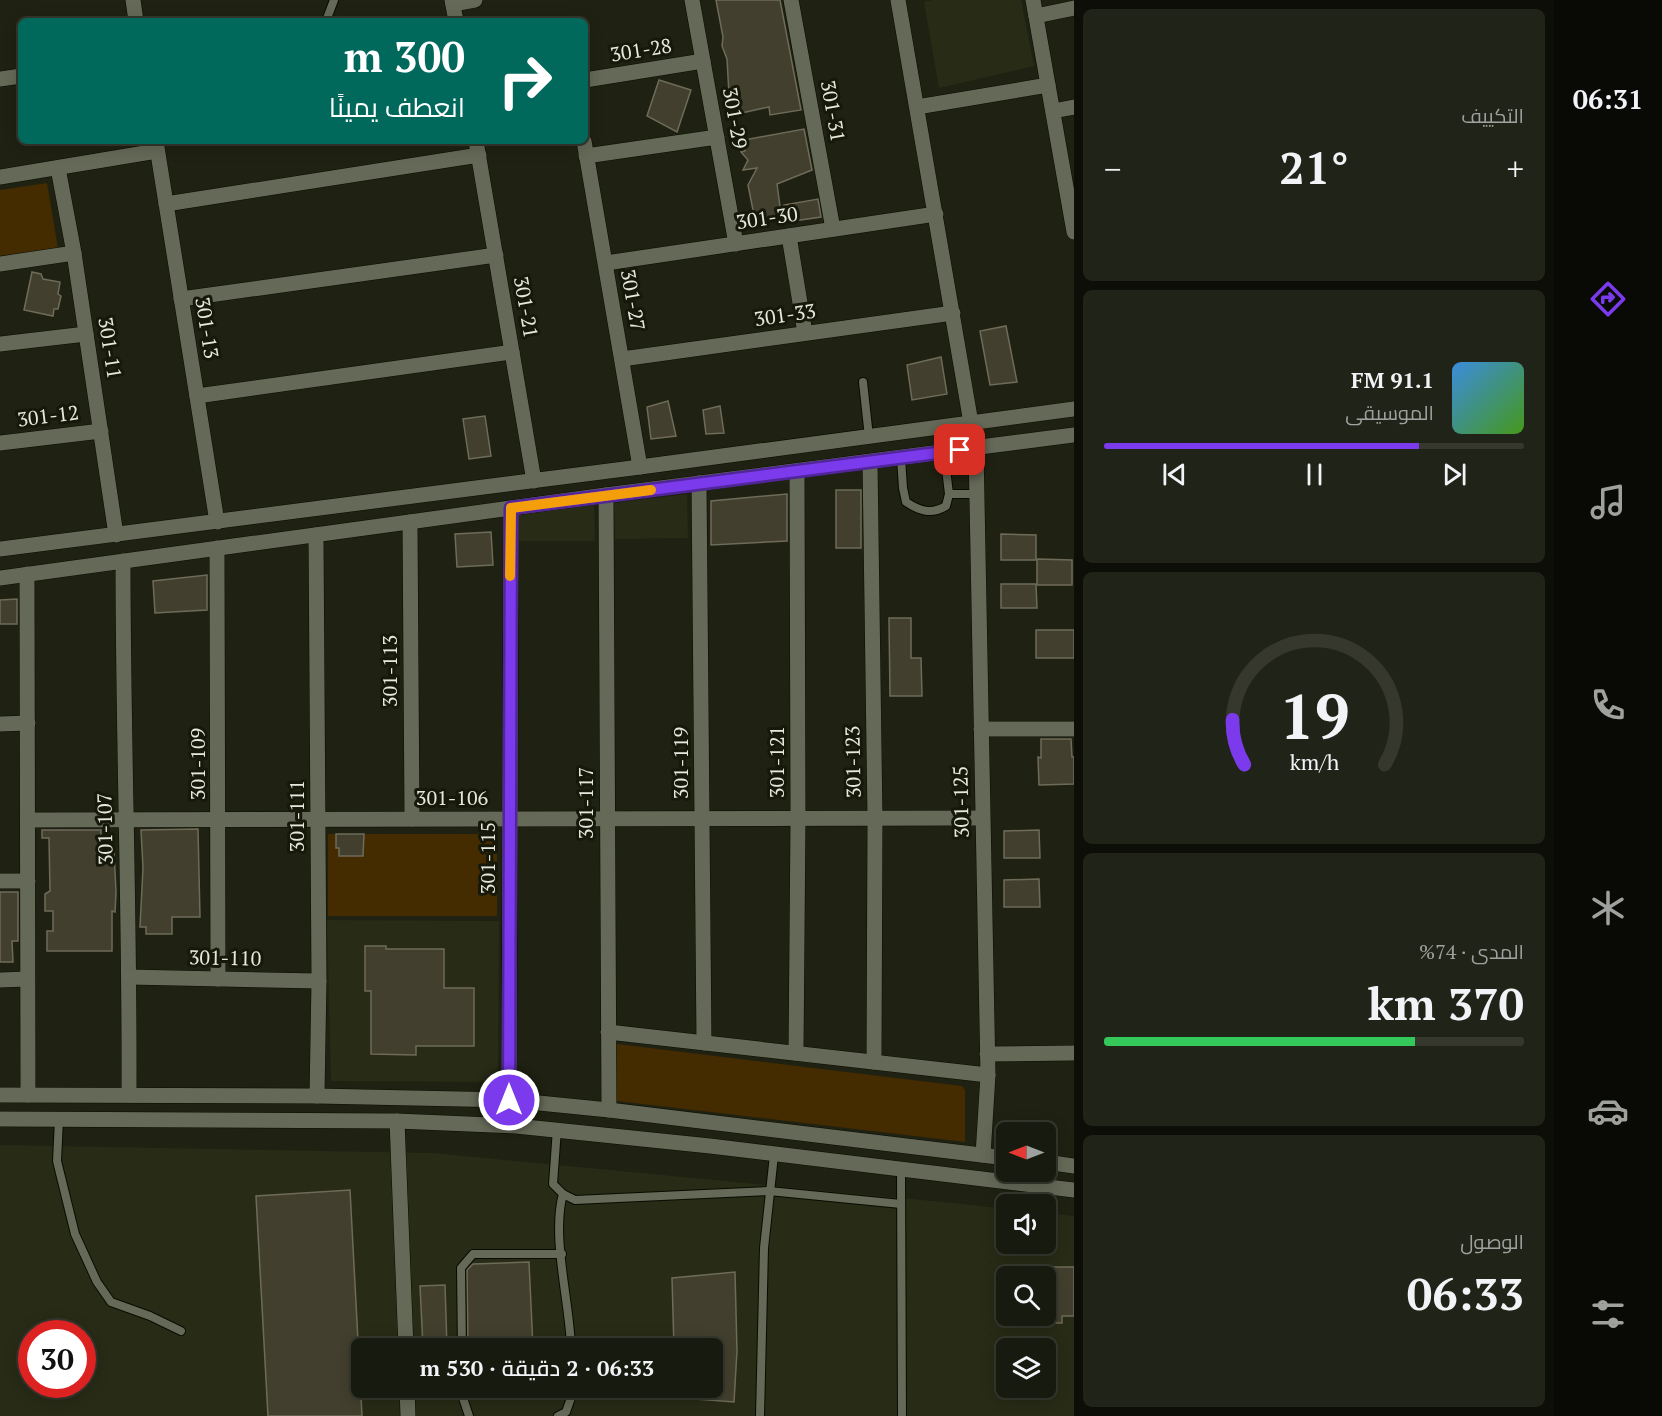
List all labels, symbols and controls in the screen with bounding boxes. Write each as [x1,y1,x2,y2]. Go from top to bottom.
text: 300 m [344,28,465,84]
street label: 301-28 [608,31,674,68]
icon: right [486,42,564,120]
street label: 301-31 [815,78,852,144]
text: 06:31 [1573,81,1643,117]
street label: 301-29 [717,85,754,151]
text: انعطف يمينًا [329,89,465,125]
text: التكييف [1461,102,1524,129]
text: 21° [1279,137,1349,197]
text: − [1104,147,1122,190]
text: + [1506,147,1524,190]
street label: 301-30 [734,200,799,235]
street label: 301-27 [615,267,652,333]
street label: 301-21 [508,274,545,340]
icon: directions [1587,278,1629,320]
street label: 301-13 [189,295,226,361]
street label: 301-33 [752,297,817,332]
street label: 301-11 [92,315,129,381]
text: 91.1 FM [1351,365,1434,394]
street label: 301-12 [16,398,80,433]
text: الموسيقى [1345,399,1434,426]
pin [934,424,985,475]
icon: arrive [943,433,976,466]
icon: previous [1158,458,1191,491]
icon: pause [1298,458,1331,491]
icon: next [1438,458,1471,491]
icon: music [1587,481,1629,523]
street label: 301-113 [376,635,403,707]
text: 19 [1279,674,1349,757]
icon: phone [1587,684,1629,726]
street label: 301-121 [763,726,790,798]
street label: 301-123 [838,726,867,798]
street label: 301-119 [667,727,694,799]
street label: 301-109 [184,728,211,800]
text: km/h [1289,748,1339,776]
street label: 301-125 [946,766,975,838]
street label: 301-117 [572,767,599,839]
street label: 301-111 [283,780,310,852]
street label: 301-106 [416,784,489,811]
street label: 301-107 [90,793,119,865]
street label: 301-115 [474,822,501,894]
icon: climate [1587,887,1629,929]
text: المدى · 74% [1419,938,1524,965]
street label: 301-110 [189,943,261,972]
text: 370 km [1368,973,1524,1033]
position arrow [477,1068,541,1132]
icon: car [1587,1090,1629,1132]
north arrow [996,1122,1056,1182]
map controls [996,1122,1056,1398]
button: sound [996,1194,1056,1254]
text: الوصول [1460,1228,1524,1255]
text: 06:33 [1407,1263,1524,1323]
button: search [996,1266,1056,1326]
icon: filters [1587,1293,1629,1335]
speed limit sign: 30 [18,1320,96,1398]
button: layers [996,1338,1056,1398]
text: 06:33 · 2 دقيقة · 530 m [420,1353,654,1382]

